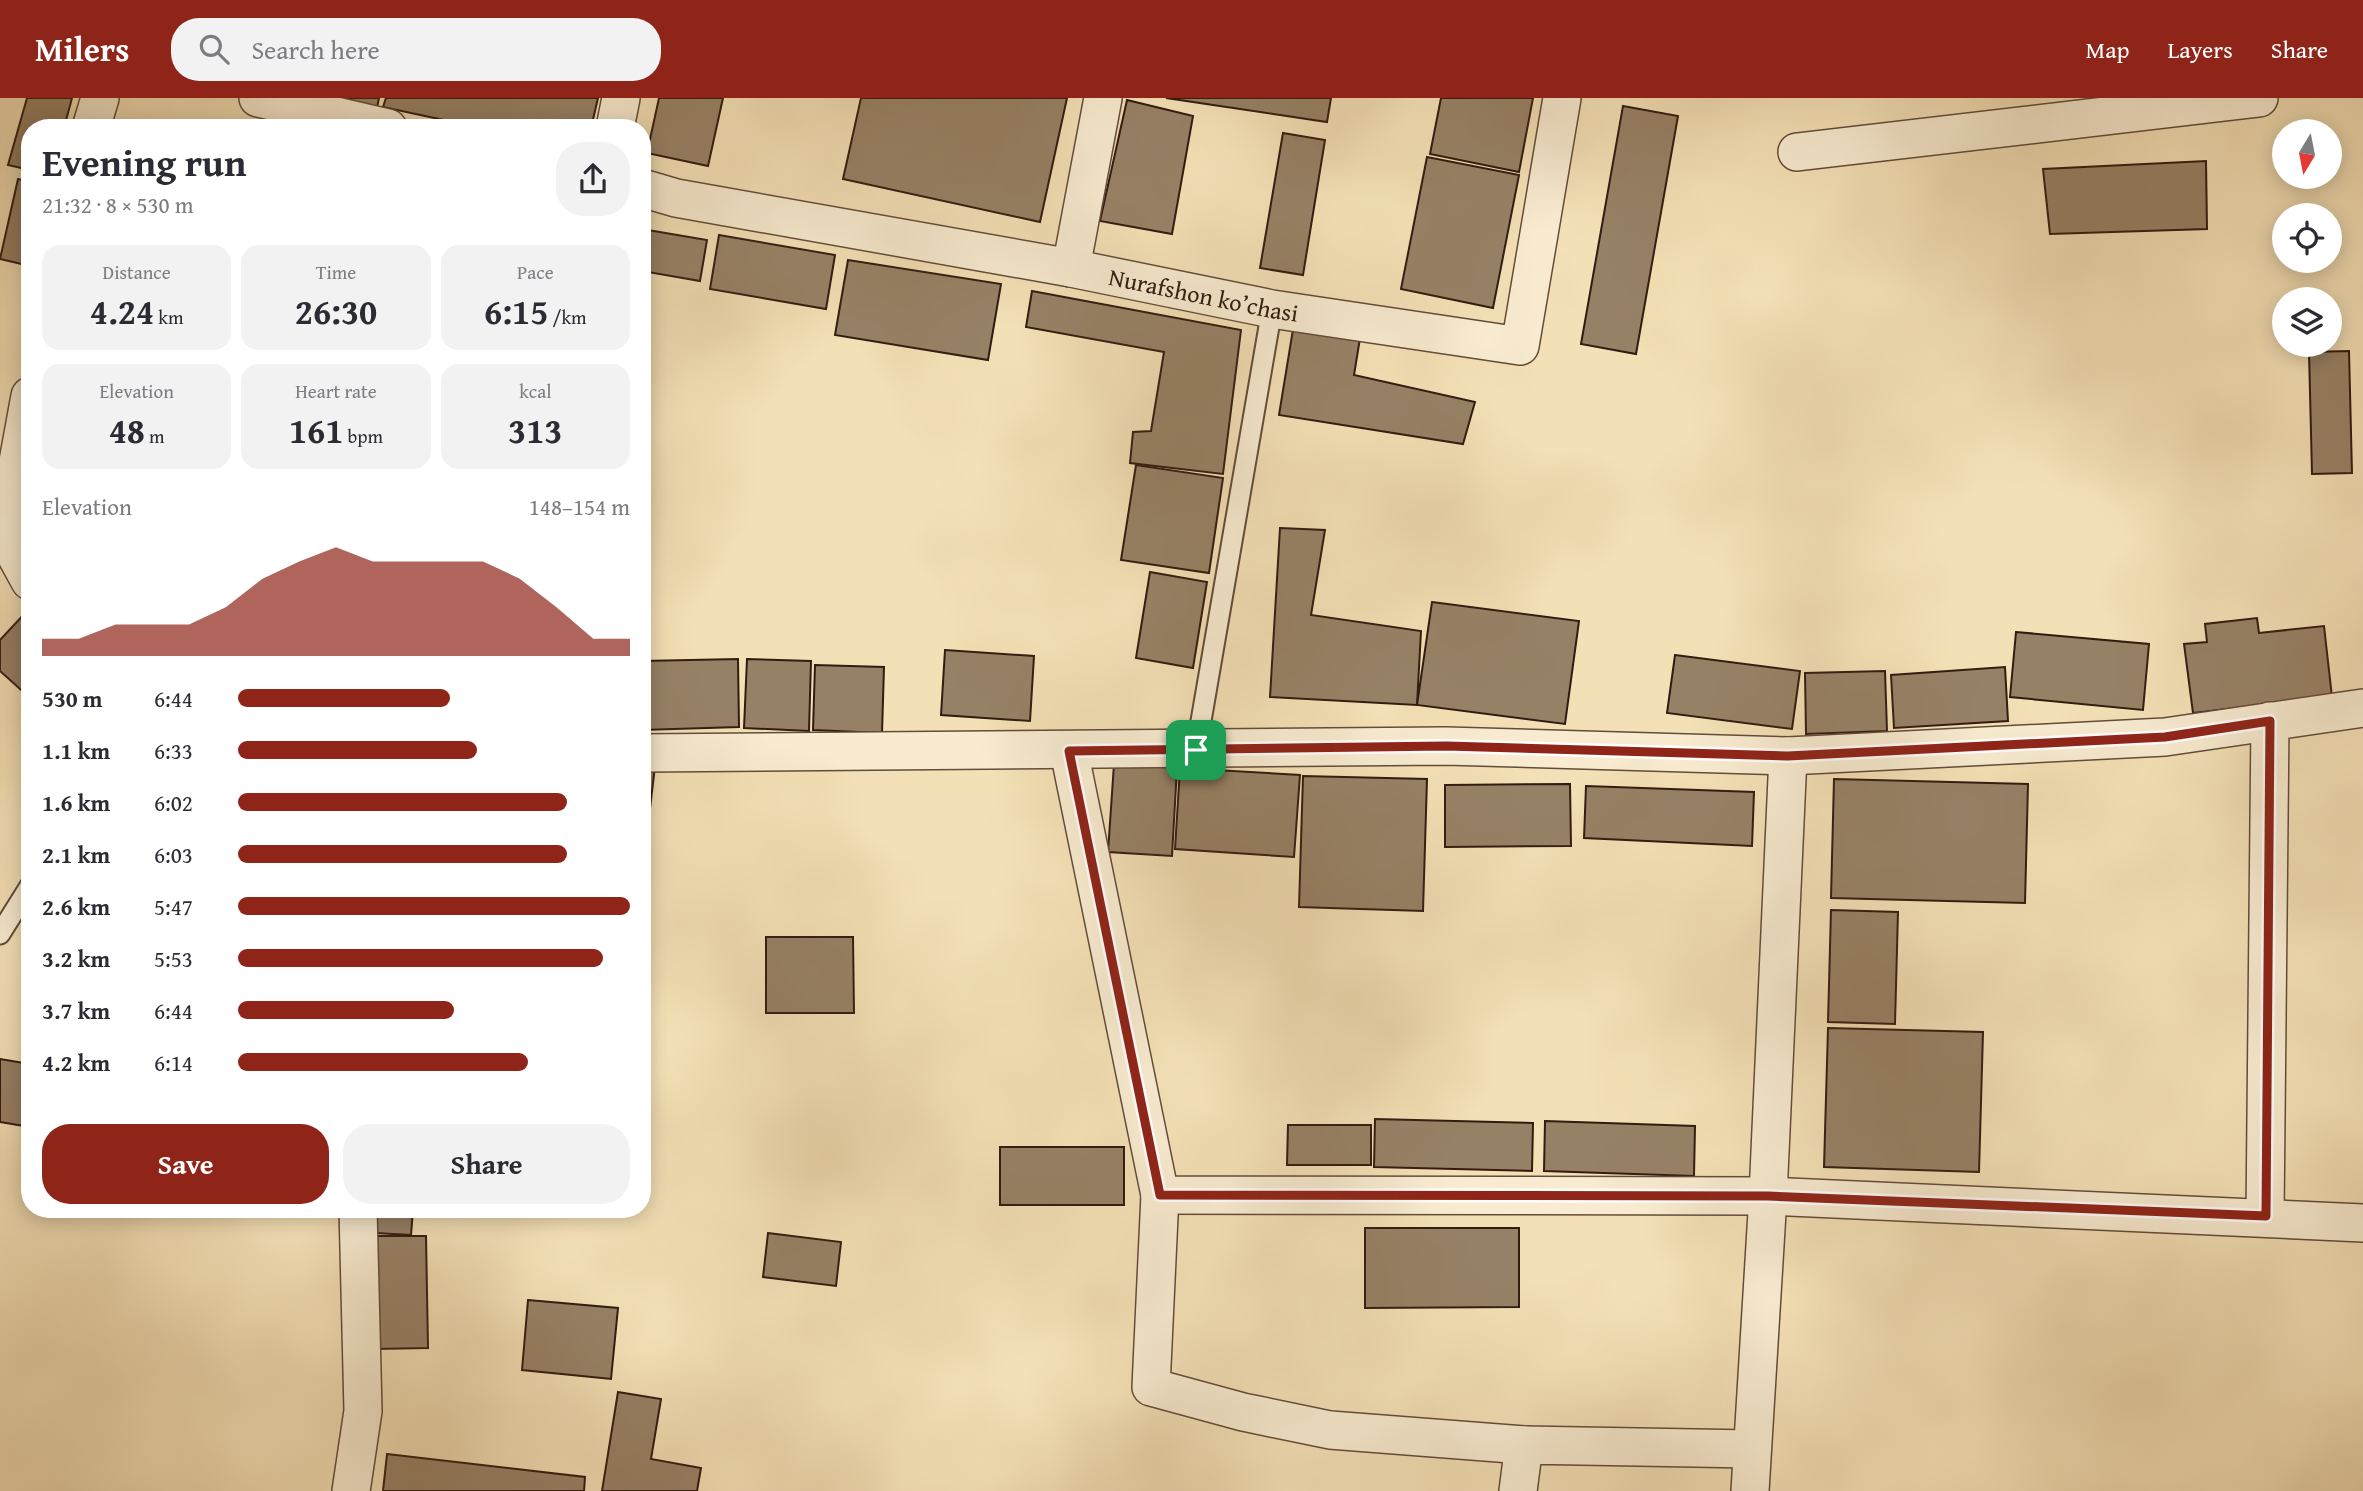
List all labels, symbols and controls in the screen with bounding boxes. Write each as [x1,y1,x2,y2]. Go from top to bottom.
search box [171,18,661,81]
text: Milers [35,25,129,73]
icon: search [195,30,233,68]
text: Search here [251,30,380,69]
text: Map [2086,32,2129,67]
text: Layers [2167,32,2233,67]
text: Share [2271,32,2328,67]
north arrow [2272,119,2342,189]
map controls [2272,119,2342,357]
text: Evening run [42,134,246,190]
button: share [556,142,630,216]
text: 21:32 · 8 × 530 m [42,188,194,221]
button: locate [2272,203,2342,273]
text: Distance [103,258,171,286]
text: Time [316,258,356,286]
text: Pace [517,258,554,286]
street label: Nurafshon ko’chasi [1106,259,1301,330]
text: 4.24 [90,286,154,337]
text: 26:30 [295,286,377,337]
text: 6:15 [484,286,548,337]
button: layers [2272,287,2342,357]
text: km [154,303,183,331]
text: /km [548,303,587,331]
text: Elevation [99,377,174,405]
text: Heart rate [295,377,377,405]
text: kcal [519,377,552,405]
text: 48 [109,405,145,456]
text: 161 [289,405,343,456]
text: 313 [508,405,563,456]
text: m [145,422,165,450]
text: bpm [343,422,383,450]
text: Elevation [42,490,132,523]
text: 148–154 m [529,490,630,523]
text: 530 m [42,682,103,715]
text: 6:44 [154,682,193,715]
pin [1166,720,1226,780]
icon: arrive [1177,731,1215,769]
text: 1.1 km [42,734,110,767]
text: 6:33 [154,734,193,767]
text: 1.6 km [42,786,110,819]
text: 6:02 [154,786,193,819]
text: 2.1 km [42,838,110,871]
text: 6:03 [154,838,193,871]
text: 2.6 km [42,890,110,923]
text: 5:47 [154,890,193,923]
text: 3.2 km [42,942,110,975]
text: 5:53 [154,942,193,975]
text: 3.7 km [42,994,110,1027]
text: 6:44 [154,994,193,1027]
text: 4.2 km [42,1046,110,1079]
text: 6:14 [154,1046,193,1079]
button: Save [42,1124,329,1204]
button: Share [343,1124,630,1204]

